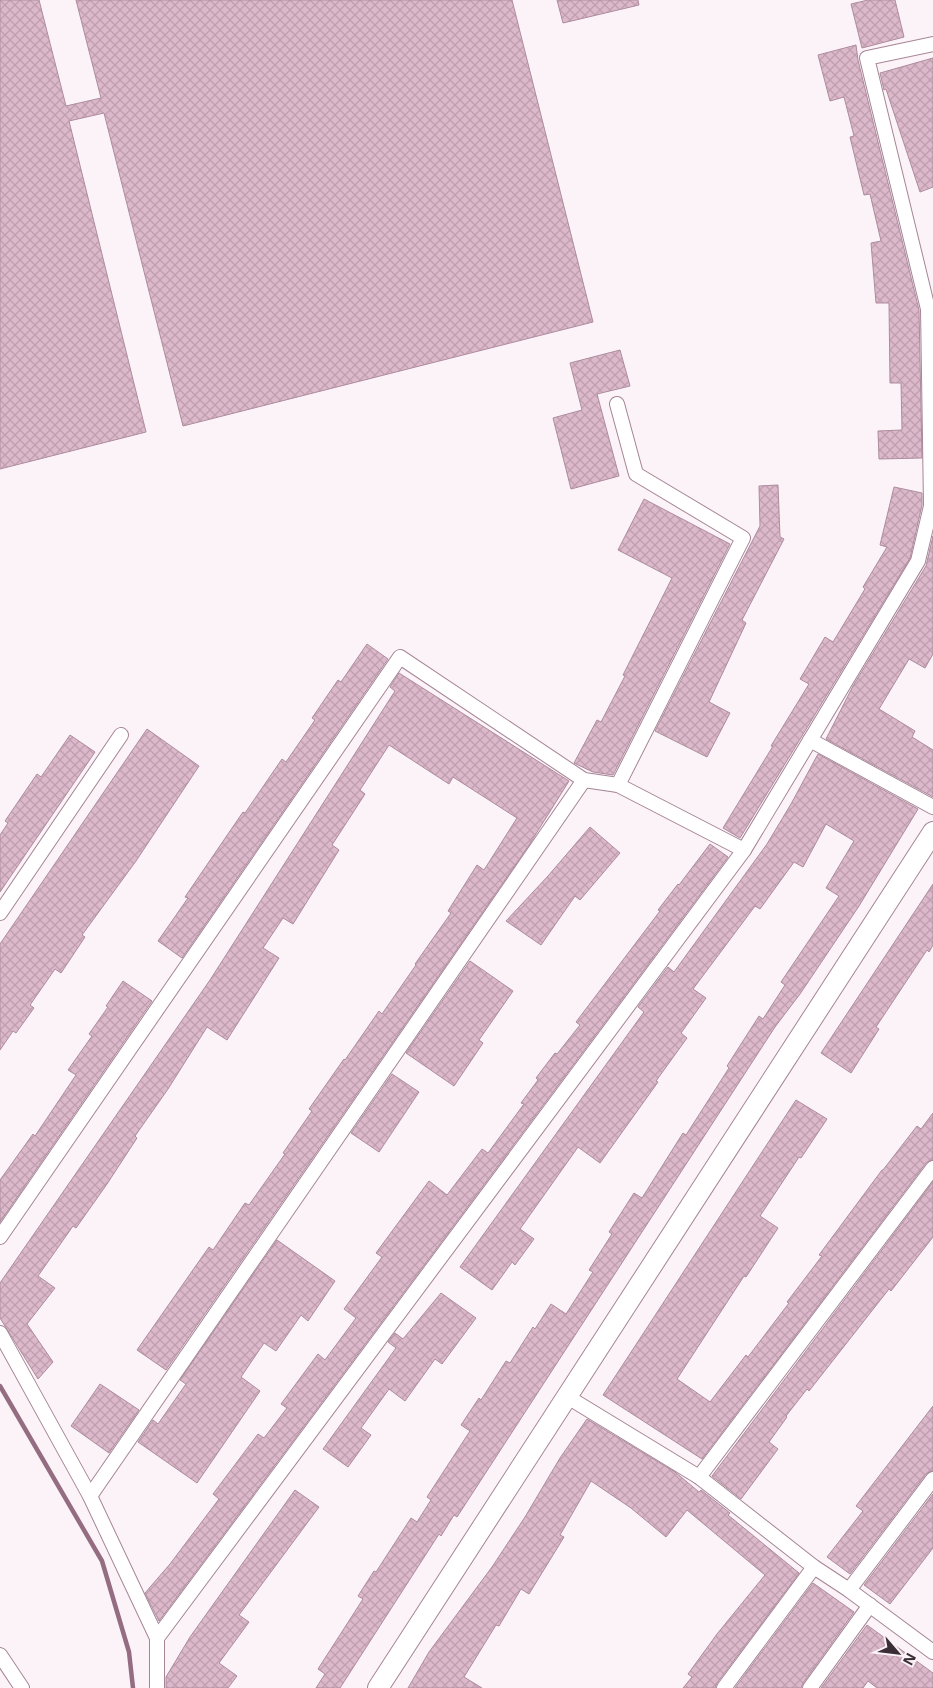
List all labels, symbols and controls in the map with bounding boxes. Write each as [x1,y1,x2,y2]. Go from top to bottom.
north arrow [873,1628,923,1678]
text: N [899,1650,921,1669]

